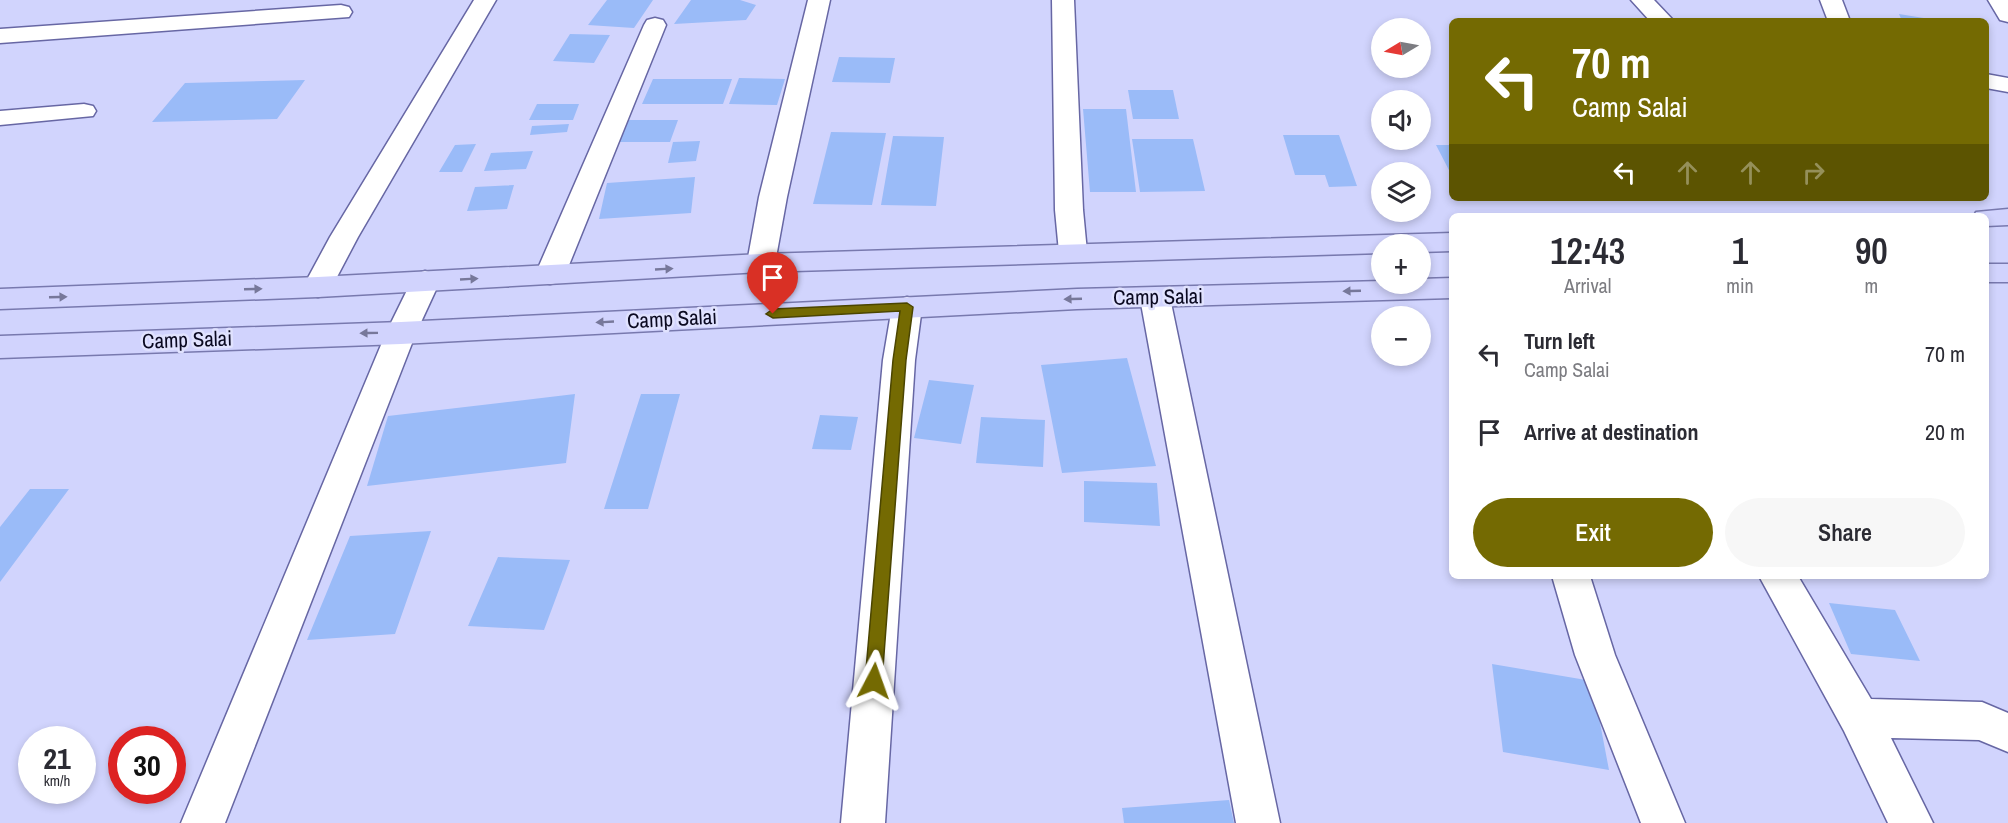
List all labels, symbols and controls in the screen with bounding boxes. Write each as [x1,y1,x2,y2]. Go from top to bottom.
north arrow [1371,18,1431,78]
map controls [1371,18,1431,366]
text: 70 m [1572,35,1651,91]
icon: left [1473,42,1551,120]
text: Camp Salai [1572,89,1688,125]
button: sound [1371,90,1431,150]
icon: left [1608,156,1641,189]
icon: ahead [1671,156,1704,189]
icon: ahead [1734,156,1767,189]
icon: right [1797,156,1830,189]
button: layers [1371,162,1431,222]
text: 12:43 [1550,227,1625,275]
text: 1 [1732,227,1748,275]
text: 90 [1855,227,1888,275]
button: + [1371,234,1431,294]
pin [747,252,798,314]
icon: arrive [756,261,789,294]
one-way arrow [654,264,673,273]
text: Arrival [1564,272,1611,299]
text: min [1726,272,1754,299]
text: m [1864,272,1878,299]
one-way arrow [460,274,479,283]
street label: Camp Salai [1113,281,1203,312]
one-way arrow [244,284,263,294]
one-way arrow [1342,287,1361,296]
one-way arrow [49,292,68,301]
one-way arrow [1063,294,1082,303]
street label: Camp Salai [626,302,718,335]
button: − [1371,306,1431,366]
one-way arrow [596,317,615,327]
street label: Camp Salai [142,323,232,356]
text: Turn left [1524,326,1595,356]
one-way arrow [359,329,378,338]
icon: left [1473,338,1506,371]
text: 70 m [1925,339,1965,369]
text: Camp Salai [1524,356,1610,383]
icon: arrive [1473,416,1506,449]
text: Arrive at destination [1524,417,1698,447]
text: 20 m [1925,417,1965,447]
button: Exit [1473,498,1713,567]
button: Share [1725,498,1965,567]
position arrow [842,649,906,713]
speed limit sign: 30 [108,726,186,804]
text: 21 [43,738,71,778]
text: km/h [44,770,70,791]

